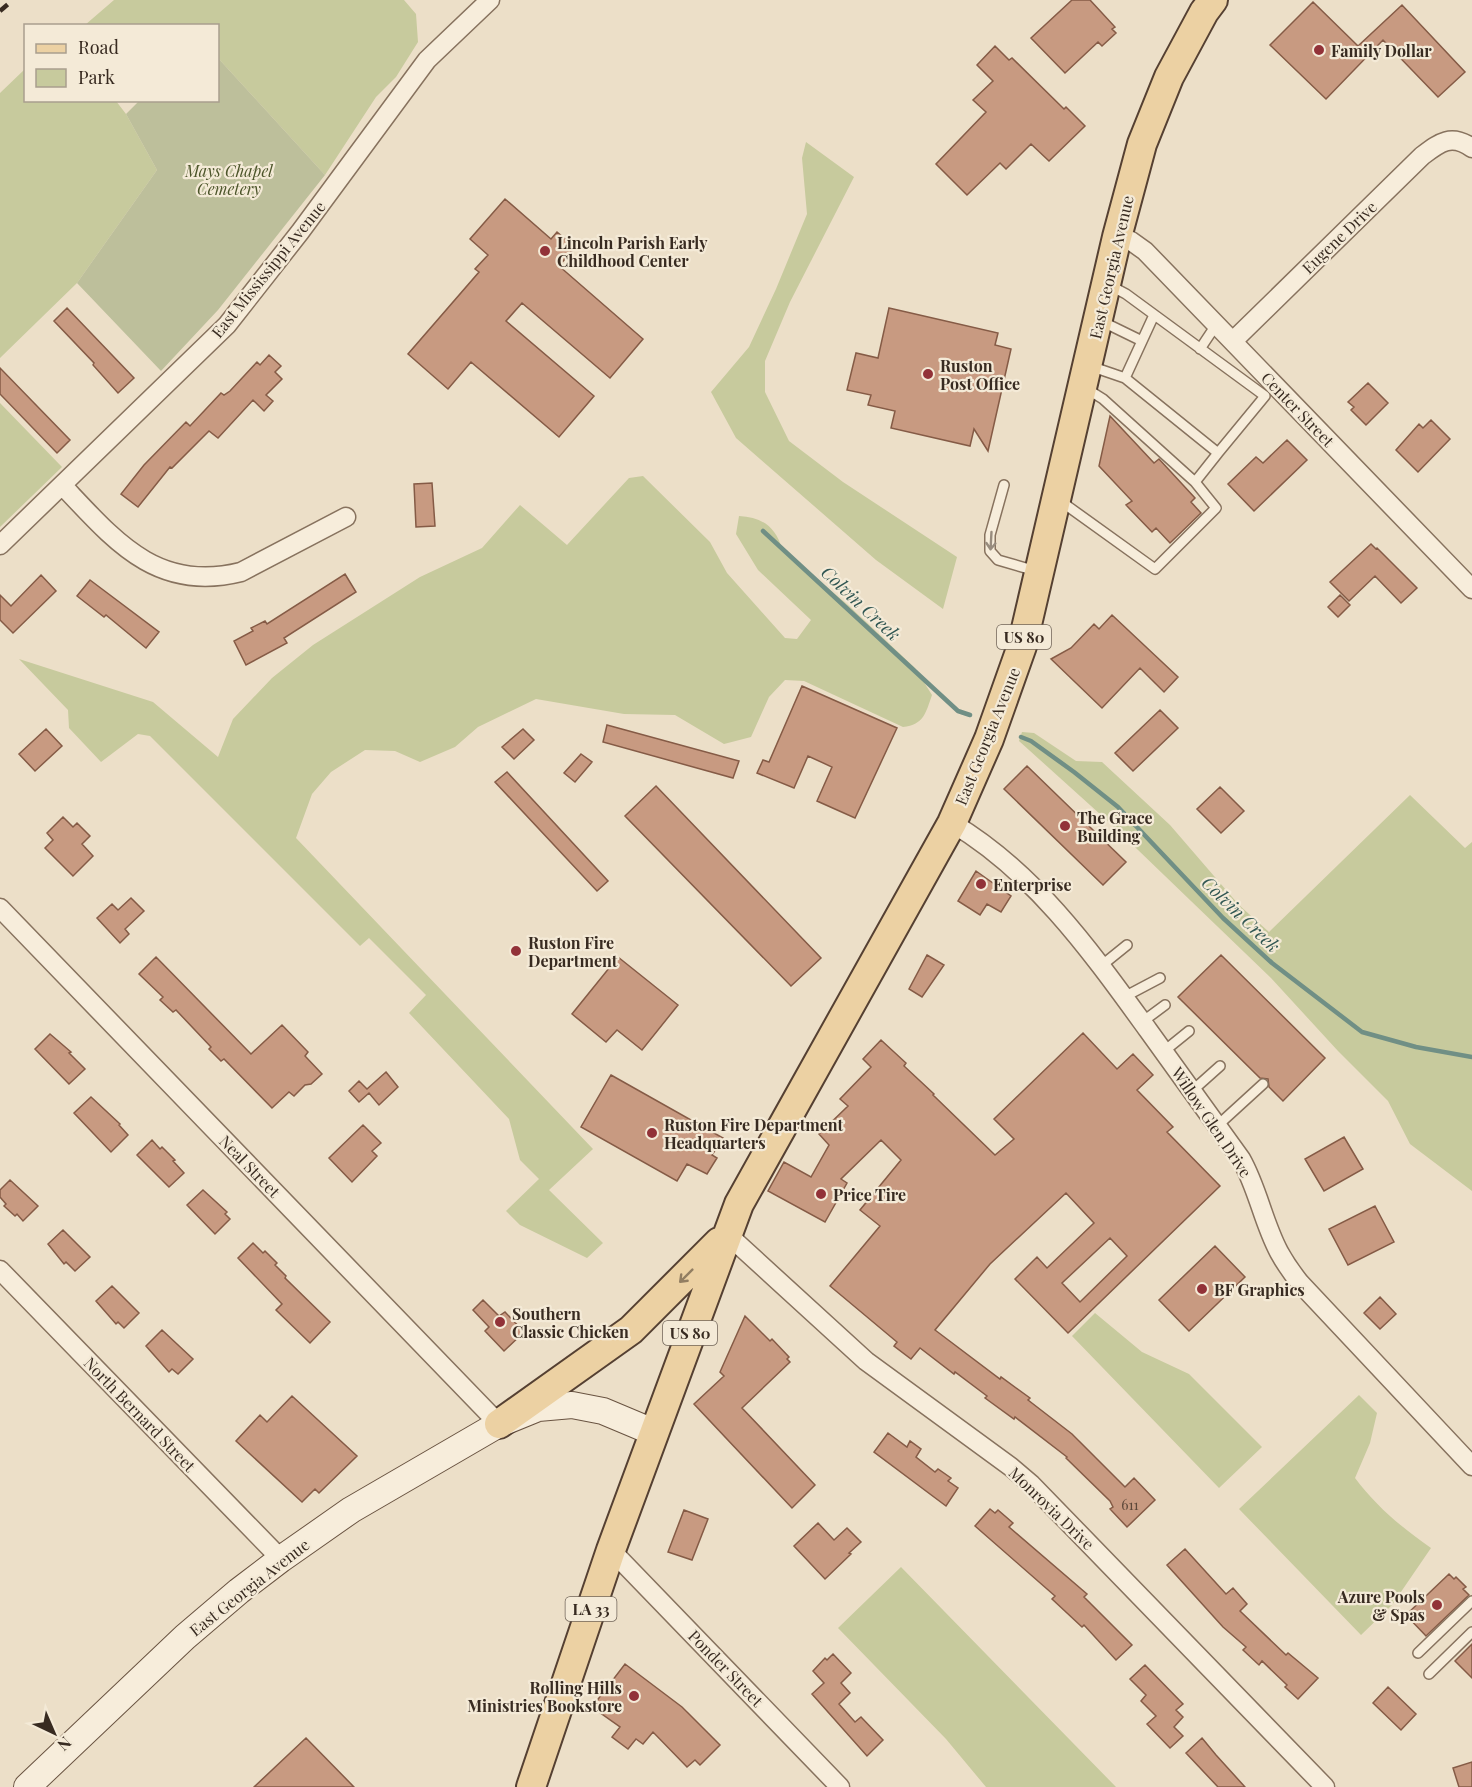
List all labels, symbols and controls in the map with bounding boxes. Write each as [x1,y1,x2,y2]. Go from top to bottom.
legend [24,24,219,102]
text: Road [78,35,119,59]
place label: Family Dollar [1331,40,1432,61]
marker: Family Dollar [1312,43,1326,57]
text: Park [78,65,115,89]
park label: Mays Chapel Cemetery [184,160,273,199]
street label: East Georgia Avenue [1084,193,1138,341]
street label: East Mississippi Avenue [206,196,330,342]
street label: Eugene Drive [1297,196,1381,278]
place label: Lincoln Parish Early Childhood Center [557,232,708,271]
marker: Lincoln Parish Early Childhood Center [538,244,552,258]
place label: Ruston Post Office [940,355,1020,394]
marker: Ruston Post Office [921,367,935,381]
street label: Center Street [1257,367,1339,451]
one-way arrow [985,531,996,550]
water label: Colvin Creek [816,560,906,646]
road number: US 80 [997,625,1051,649]
street label: East Georgia Avenue [950,664,1024,808]
place label: The Grace Building [1077,807,1153,846]
marker: The Grace Building [1058,819,1072,833]
water label: Colvin Creek [1197,871,1285,957]
place label: Enterprise [993,874,1072,895]
marker: Enterprise [974,877,988,891]
place label: Ruston Fire Department [528,932,618,971]
marker: Ruston Fire Department [509,944,523,958]
street label: Willow Glen Drive [1167,1062,1257,1181]
place label: Ruston Fire Department Headquarters [664,1114,844,1153]
marker: Ruston Fire Department Headquarters [645,1126,659,1140]
street label: Neal Street [215,1130,285,1202]
place label: Price Tire [833,1184,906,1205]
marker: Price Tire [814,1187,828,1201]
one-way arrow [679,1268,694,1283]
place label: BF Graphics [1214,1279,1305,1300]
marker: BF Graphics [1195,1282,1209,1296]
place label: Southern Classic Chicken [512,1303,629,1342]
marker: Southern Classic Chicken [493,1315,507,1329]
road number: US 80 [663,1321,717,1345]
street label: North Bernard Street [80,1352,200,1476]
street label: Monrovia Drive [1005,1462,1099,1554]
house number: 611 [1121,1495,1139,1514]
street label: East Georgia Avenue [185,1534,313,1640]
place label: Azure Pools & Spas [1337,1586,1425,1625]
road number: LA 33 [566,1597,616,1621]
marker: Azure Pools & Spas [1430,1598,1444,1612]
street label: Ponder Street [684,1625,768,1711]
place label: Rolling Hills Ministries Bookstore [467,1677,622,1716]
marker: Rolling Hills Ministries Bookstore [627,1689,641,1703]
north arrow [24,1703,84,1763]
text: N [53,1733,76,1756]

